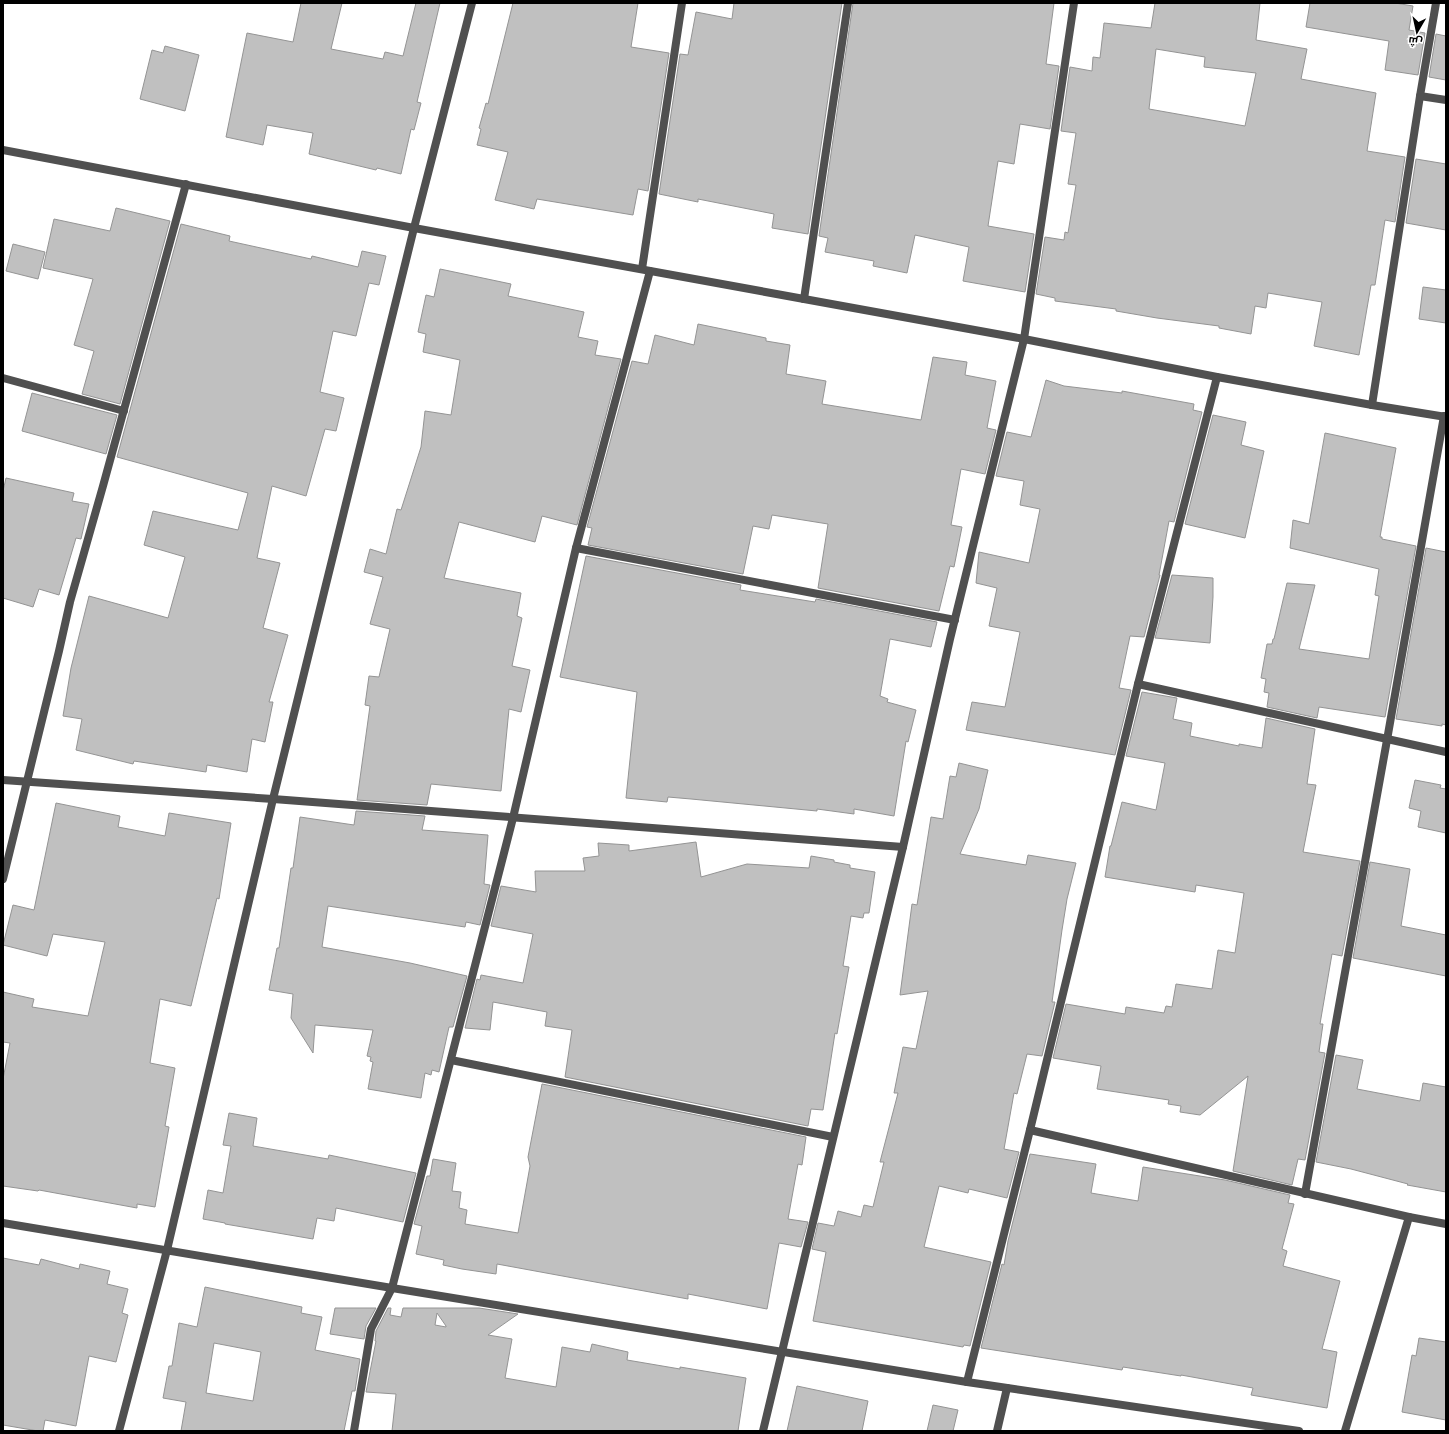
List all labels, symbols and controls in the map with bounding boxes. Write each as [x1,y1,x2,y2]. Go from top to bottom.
north arrow [1397,12,1437,52]
text: ش [1407,34,1424,50]

